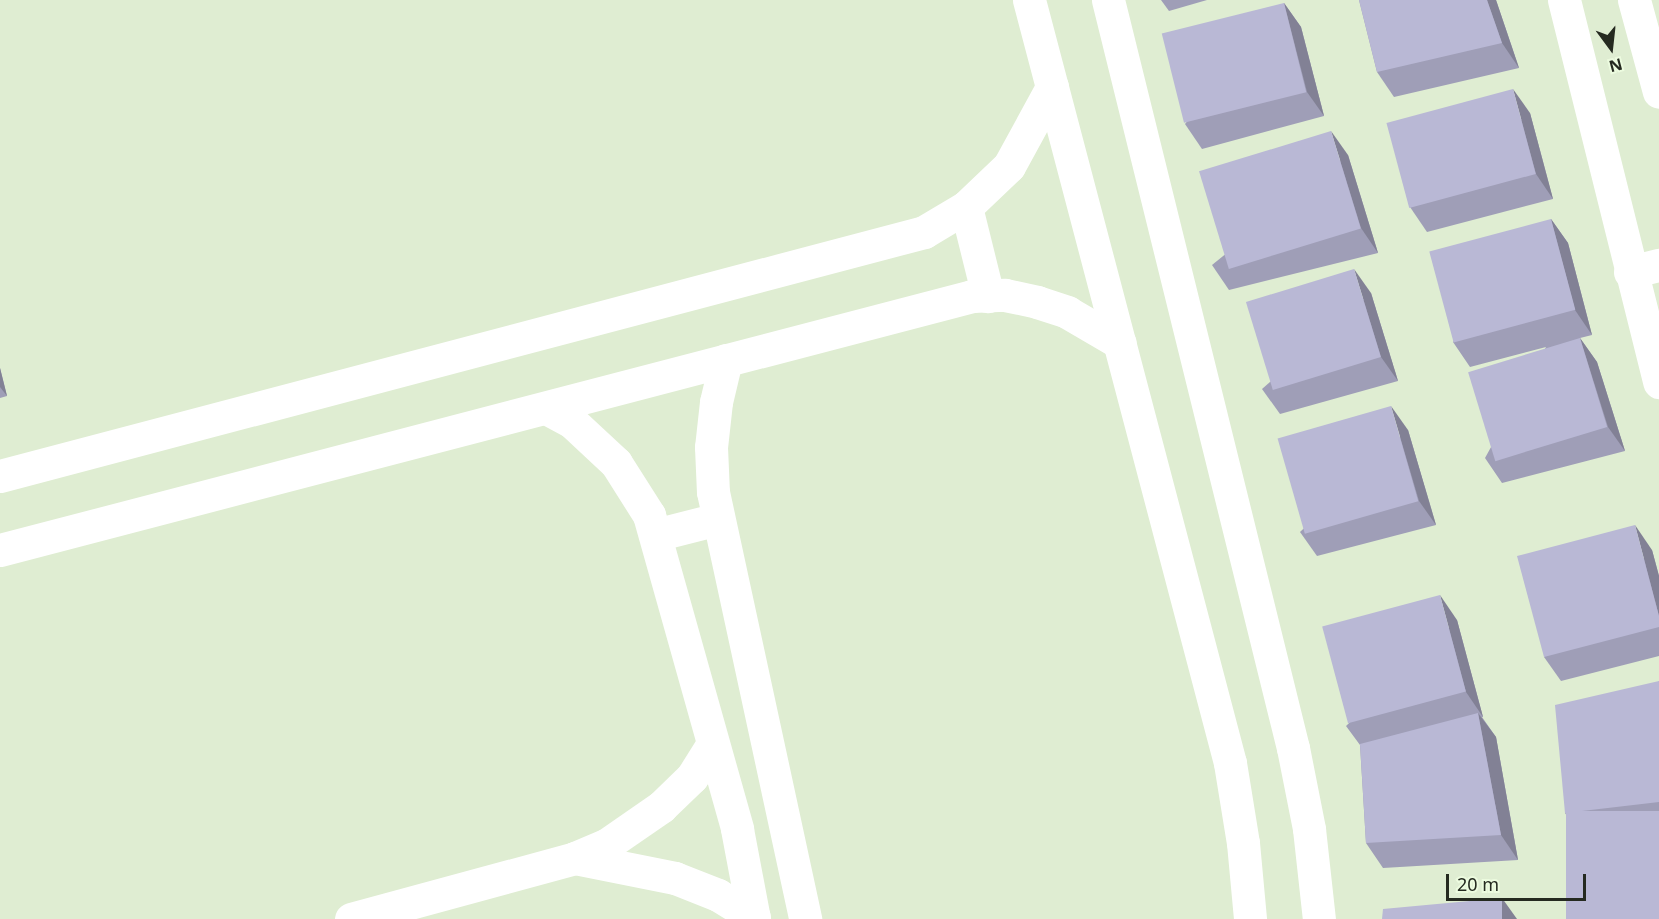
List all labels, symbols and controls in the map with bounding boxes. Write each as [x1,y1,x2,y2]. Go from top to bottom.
north arrow [1581,18,1641,78]
text: N [1607,53,1625,78]
scale bar [1449,862,1588,900]
text: 20 m [1457,872,1499,896]

